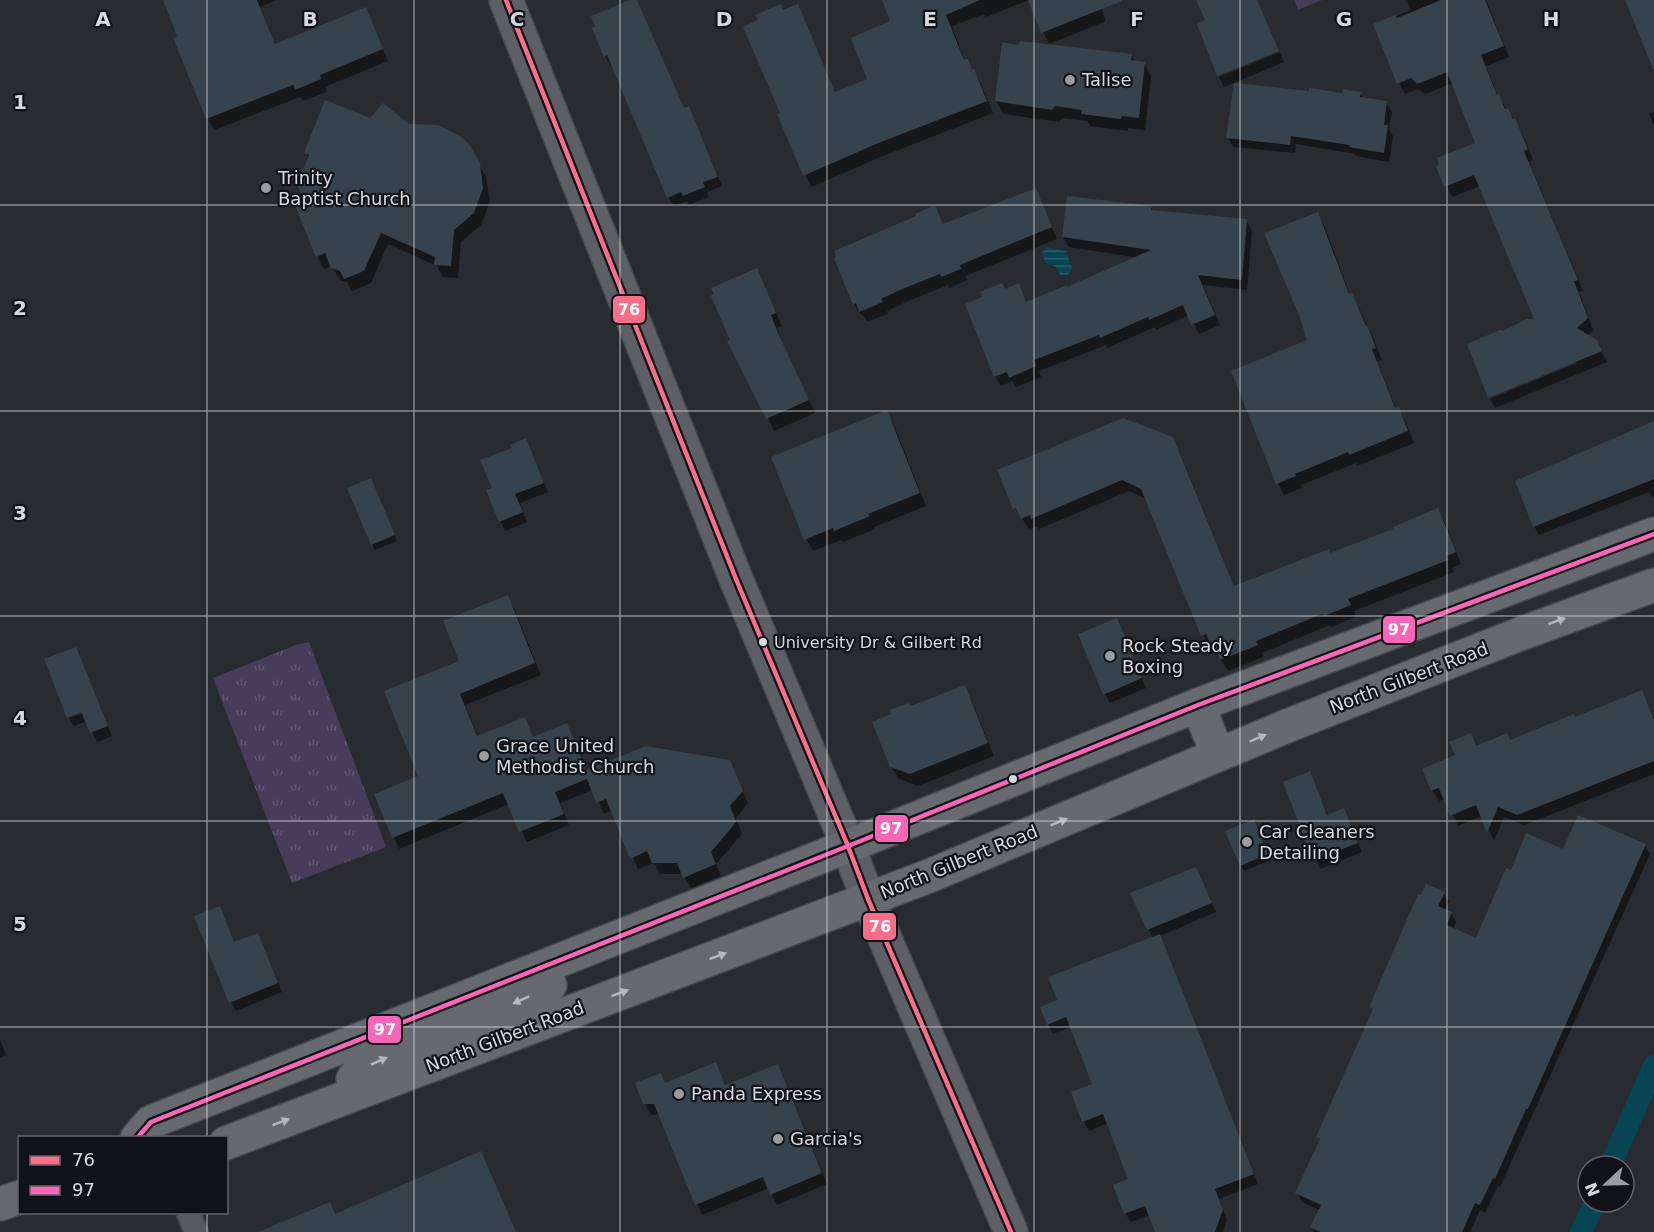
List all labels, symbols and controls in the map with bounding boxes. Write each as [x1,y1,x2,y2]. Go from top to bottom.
text: A [95,7,111,31]
text: B [302,7,318,31]
text: C [510,7,524,31]
text: D [716,7,732,31]
text: E [923,7,937,31]
text: F [1130,7,1144,31]
text: G [1336,7,1352,31]
text: H [1543,7,1559,31]
place label: Talise [1081,69,1132,90]
marker: Talise [1063,73,1077,87]
text: 1 [13,90,27,114]
place label: Trinity Baptist Church [277,167,411,209]
marker: Trinity Baptist Church [259,181,273,195]
line badge: 76 [612,295,646,324]
text: 2 [13,296,27,320]
text: 76 [618,300,640,319]
text: 3 [13,501,27,525]
line badge: 97 [1382,615,1416,644]
one-way arrow [1548,616,1566,626]
text: 97 [1388,620,1410,639]
place label: University Dr & Gilbert Rd [774,633,982,652]
place label: Rock Steady Boxing [1122,635,1234,677]
marker: University Dr & Gilbert Rd [757,636,769,648]
street label: North Gilbert Road [1327,638,1491,717]
marker: Rock Steady Boxing [1103,649,1117,663]
text: 4 [13,706,27,730]
one-way arrow [1249,733,1267,743]
place label: Grace United Methodist Church [496,735,654,777]
marker: Grace United Methodist Church [477,749,491,763]
unlabelled marker [1007,773,1019,785]
line badge: 97 [874,814,909,843]
one-way arrow [1050,817,1068,827]
text: 97 [880,819,902,838]
street label: North Gilbert Road [877,820,1041,903]
place label: Car Cleaners Detailing [1259,821,1375,863]
marker: Car Cleaners Detailing [1240,835,1254,849]
text: 5 [13,912,27,936]
line badge: 76 [862,912,897,941]
text: 76 [869,917,891,936]
one-way arrow [709,951,727,960]
one-way arrow [612,988,630,998]
one-way arrow [511,995,529,1005]
street label: North Gilbert Road [423,997,587,1076]
line badge: 97 [367,1015,402,1044]
text: 97 [374,1020,396,1039]
one-way arrow [371,1056,388,1065]
place label: Panda Express [691,1083,822,1104]
marker: Panda Express [672,1087,686,1101]
one-way arrow [272,1117,290,1126]
place label: Garcia's [790,1128,862,1149]
marker: Garcia's [771,1132,785,1146]
legend [18,1136,228,1214]
text: 76 [72,1149,95,1170]
north arrow [1576,1154,1636,1214]
text: 97 [72,1179,95,1200]
text: N [1581,1180,1604,1199]

